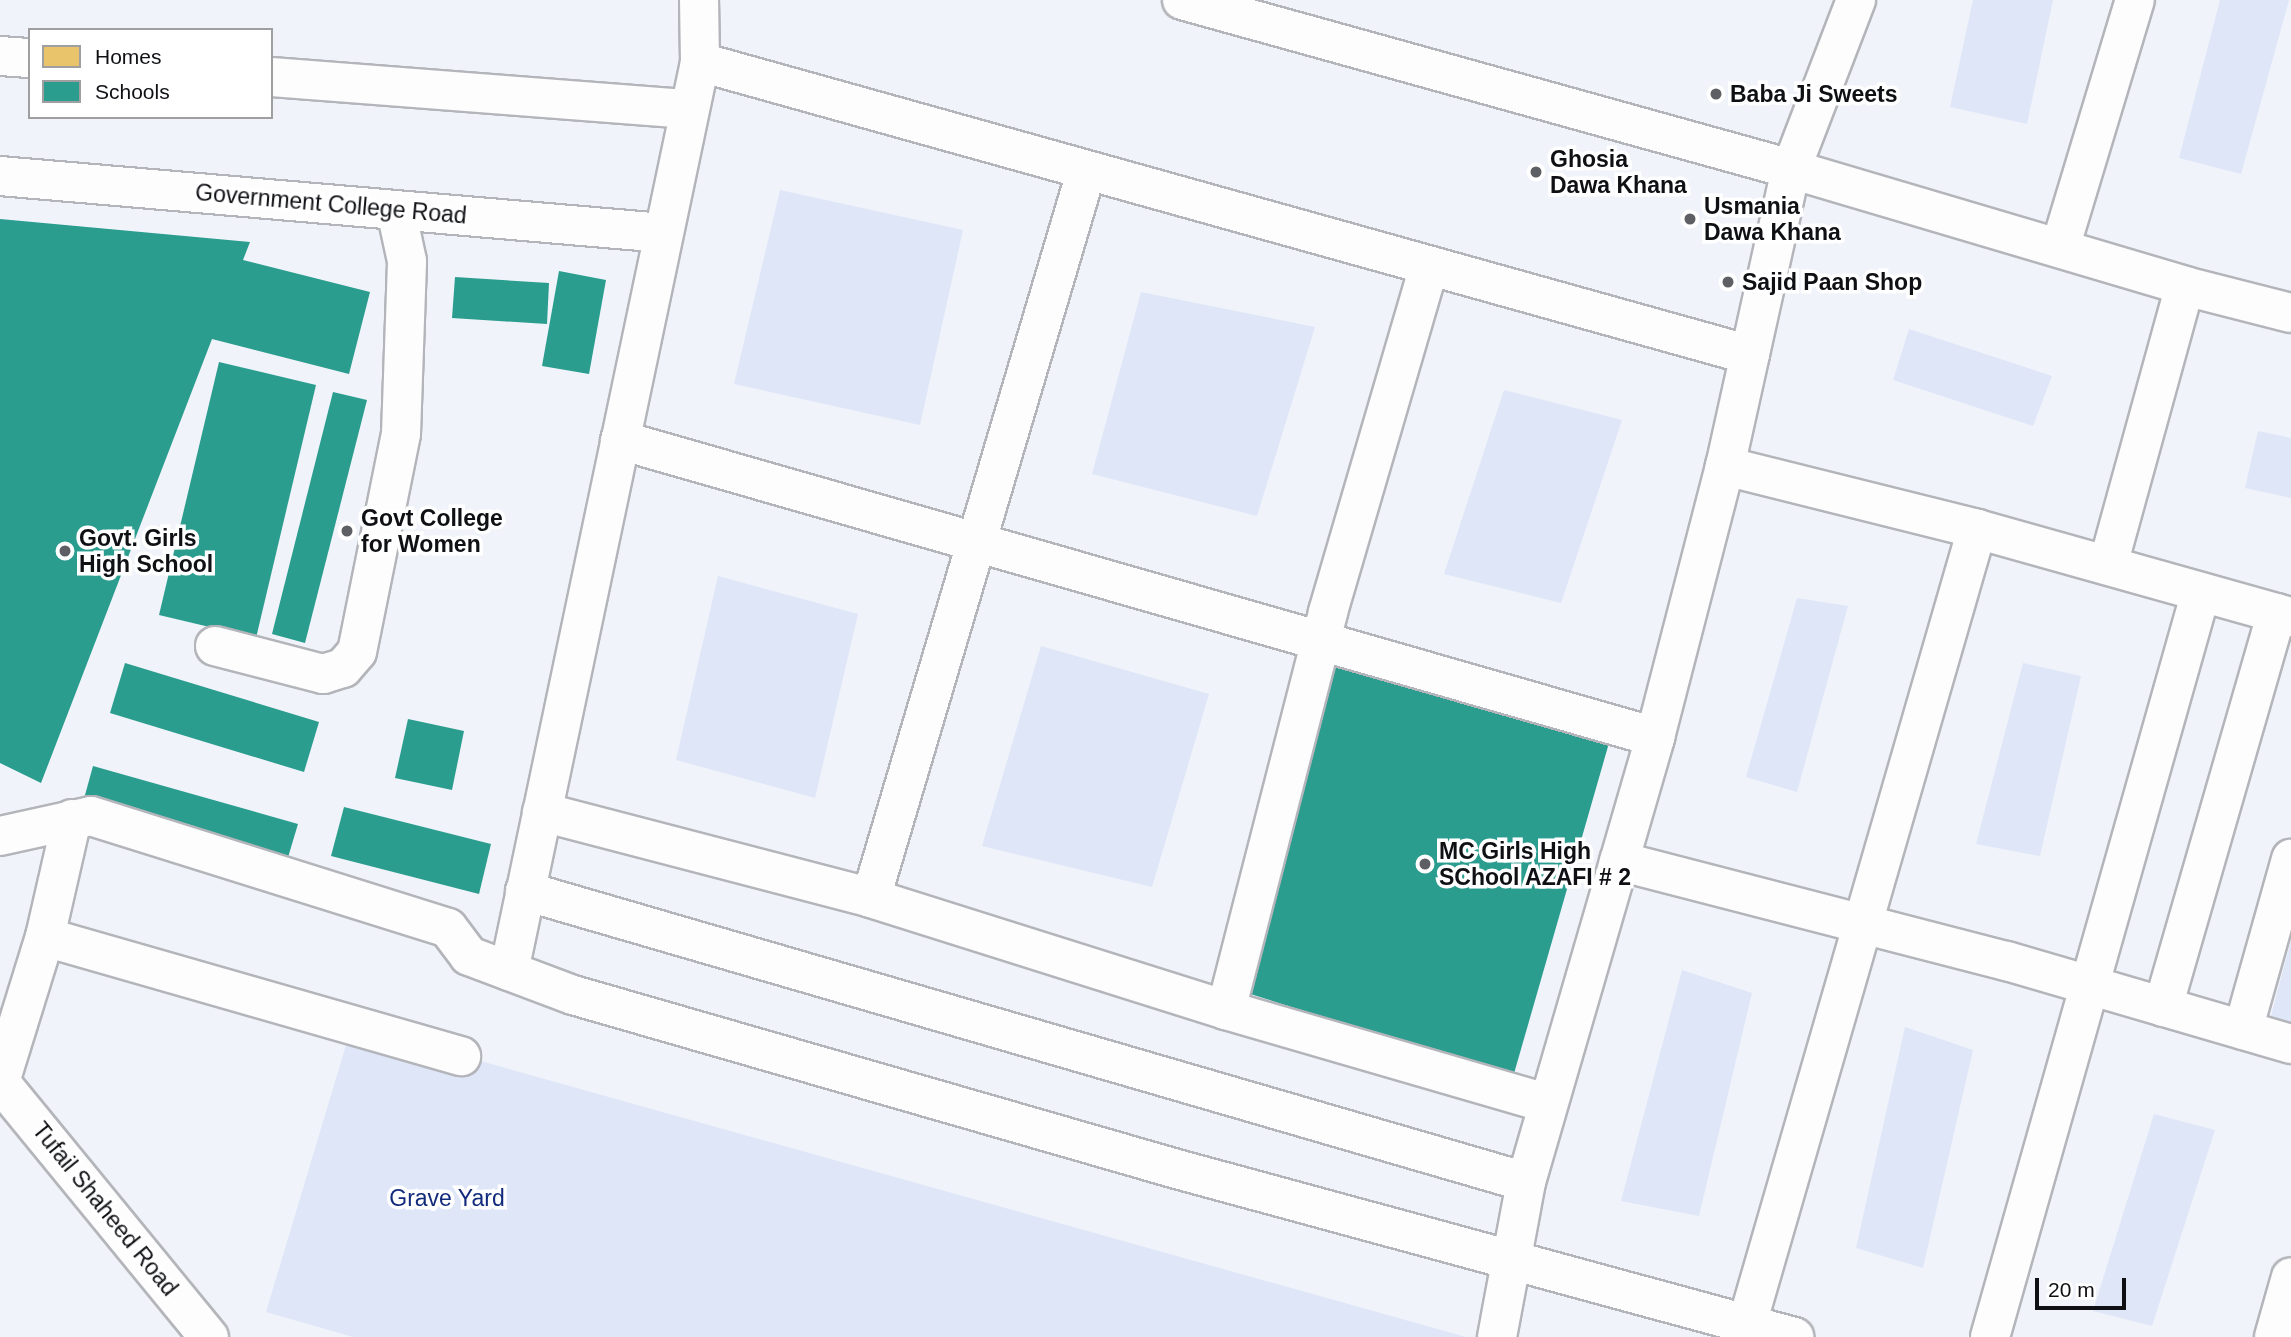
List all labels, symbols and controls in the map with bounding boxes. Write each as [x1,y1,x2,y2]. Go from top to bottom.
legend [28,28,273,119]
text: Homes [95,45,162,68]
text: Schools [95,80,170,103]
place label: Baba Ji Sweets [1730,80,1897,108]
marker: Baba Ji Sweets [1708,86,1724,102]
place label: Ghosia Dawa Khana [1550,145,1687,199]
marker: Ghosia Dawa Khana [1528,164,1544,180]
street label: Government College Road [194,178,468,230]
place label: Usmania Dawa Khana [1704,192,1841,246]
marker: Usmania Dawa Khana [1682,211,1698,227]
place label: Sajid Paan Shop [1742,268,1922,296]
marker: Sajid Paan Shop [1720,274,1736,290]
place label: Govt College for Women [361,504,503,558]
marker: Govt College for Women [339,523,355,539]
place label: Govt. Girls High School [79,524,213,578]
marker: Govt. Girls High School [57,543,73,559]
place label: MC Girls High SChool AZAFI # 2 [1439,837,1632,891]
marker: MC Girls High SChool AZAFI # 2 [1417,856,1433,872]
street label: Tufail Shaheed Road [27,1117,183,1301]
park label: Grave Yard [389,1184,505,1212]
scale bar [2039,1264,2130,1308]
text: 20 m [2048,1278,2095,1301]

